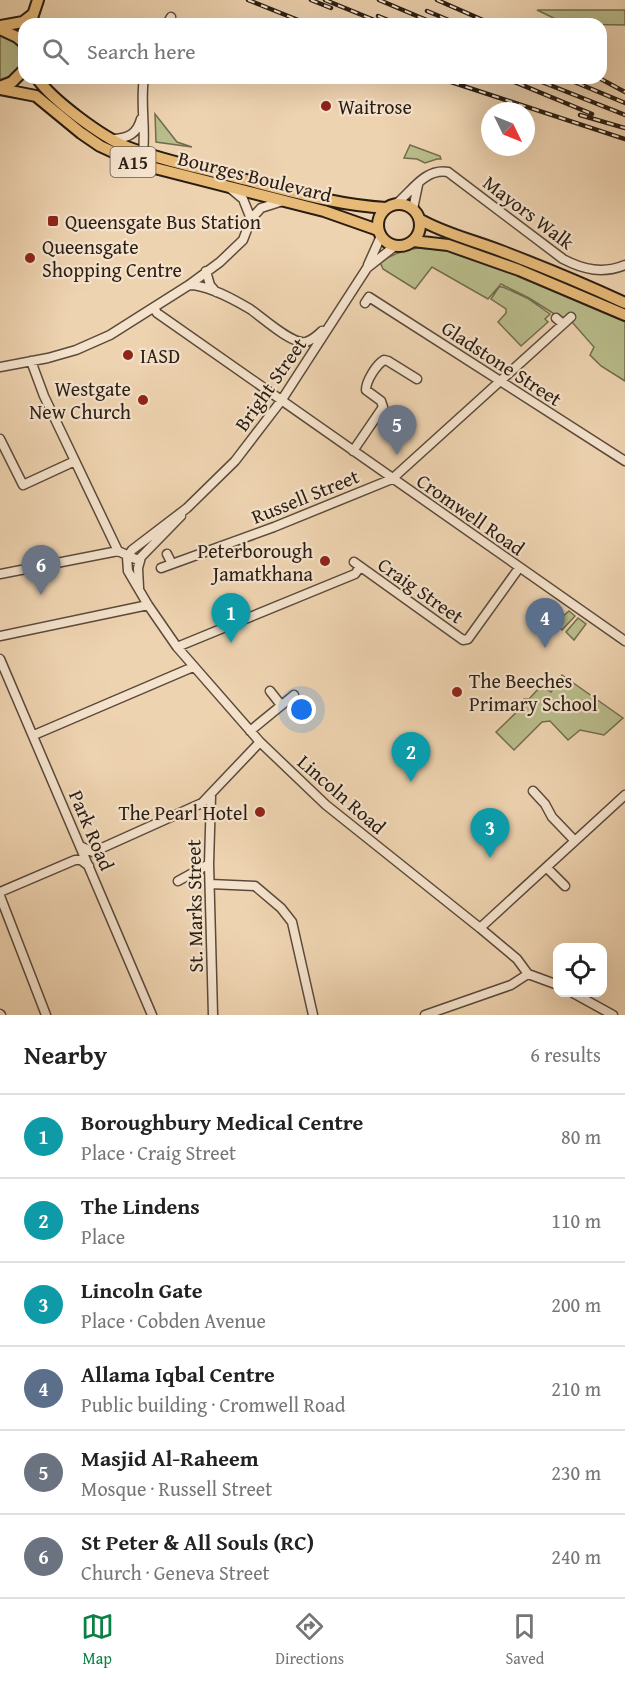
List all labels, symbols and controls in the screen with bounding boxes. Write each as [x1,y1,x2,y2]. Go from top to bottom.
search box [18,18,607,84]
icon: search [39,35,72,68]
text: Search here [87,35,196,67]
place label: Waitrose [338,92,412,121]
marker: Waitrose [319,99,333,113]
north arrow [481,102,535,156]
street label: Bourges Boulevard [175,143,335,209]
road number: A15 [110,147,156,177]
street label: Mayors Walk [477,168,581,256]
place label: Queensgate Bus Station [65,207,261,236]
marker: Queensgate Bus Station [46,214,60,228]
place label: Queensgate Shopping Centre [42,232,182,284]
marker: Queensgate Shopping Centre [23,251,37,265]
street label: Gladstone Street [436,313,568,413]
street label: Bright Street [227,331,313,437]
place label: IASD [140,341,180,370]
marker: IASD [121,348,135,362]
place label: Westgate New Church [29,374,131,426]
marker: Westgate New Church [136,393,150,407]
pin: 5 [378,406,416,455]
street label: Russell Street [247,461,363,531]
street label: Cromwell Road [411,466,531,562]
place label: Peterborough Jamatkhana [197,536,314,588]
pin: 6 [22,546,60,595]
street label: Craig Street [372,550,470,630]
marker: Peterborough Jamatkhana [318,554,332,568]
pin: 1 [212,594,250,643]
pin: 4 [526,598,564,648]
place label: The Beeches Primary School [469,666,598,718]
marker: The Beeches Primary School [450,685,464,699]
your location [287,695,316,724]
pin: 2 [392,732,430,782]
street label: Lincoln Road [291,747,393,841]
street label: Park Road [62,785,122,875]
place label: The Pearl Hotel [118,798,248,827]
marker: The Pearl Hotel [253,805,267,819]
pin: 3 [470,808,510,858]
street label: St. Marks Street [178,839,210,973]
map controls [553,943,607,997]
button: locate [553,943,607,997]
text: Nearby [24,1035,107,1074]
text: 6 results [530,1040,601,1069]
text: Boroughbury Medical Centre [81,1106,363,1138]
text: 1 [38,1122,49,1151]
text: 80 m [561,1122,601,1151]
text: Place · Craig Street [81,1138,236,1167]
text: The Lindens [81,1190,200,1222]
text: 2 [38,1206,49,1235]
text: 110 m [551,1206,601,1235]
text: Place [81,1222,125,1251]
text: Lincoln Gate [81,1274,203,1306]
text: 3 [38,1290,49,1319]
text: 200 m [551,1290,601,1319]
text: Place · Cobden Avenue [81,1306,266,1335]
text: Allama Iqbal Centre [81,1358,275,1390]
text: 4 [38,1374,49,1403]
text: 210 m [551,1374,601,1403]
text: Public building · Cromwell Road [81,1390,345,1419]
text: Masjid Al-Raheem [81,1442,259,1474]
text: 5 [38,1458,49,1487]
text: 230 m [551,1458,601,1487]
text: Mosque · Russell Street [81,1474,272,1503]
text: St Peter & All Souls (RC) [81,1526,314,1558]
text: 6 [38,1542,49,1571]
text: 240 m [551,1542,601,1571]
text: Church · Geneva Street [81,1558,270,1587]
tab: Map [81,1610,114,1670]
tab: Directions [275,1610,344,1670]
tab: Saved [505,1610,544,1670]

